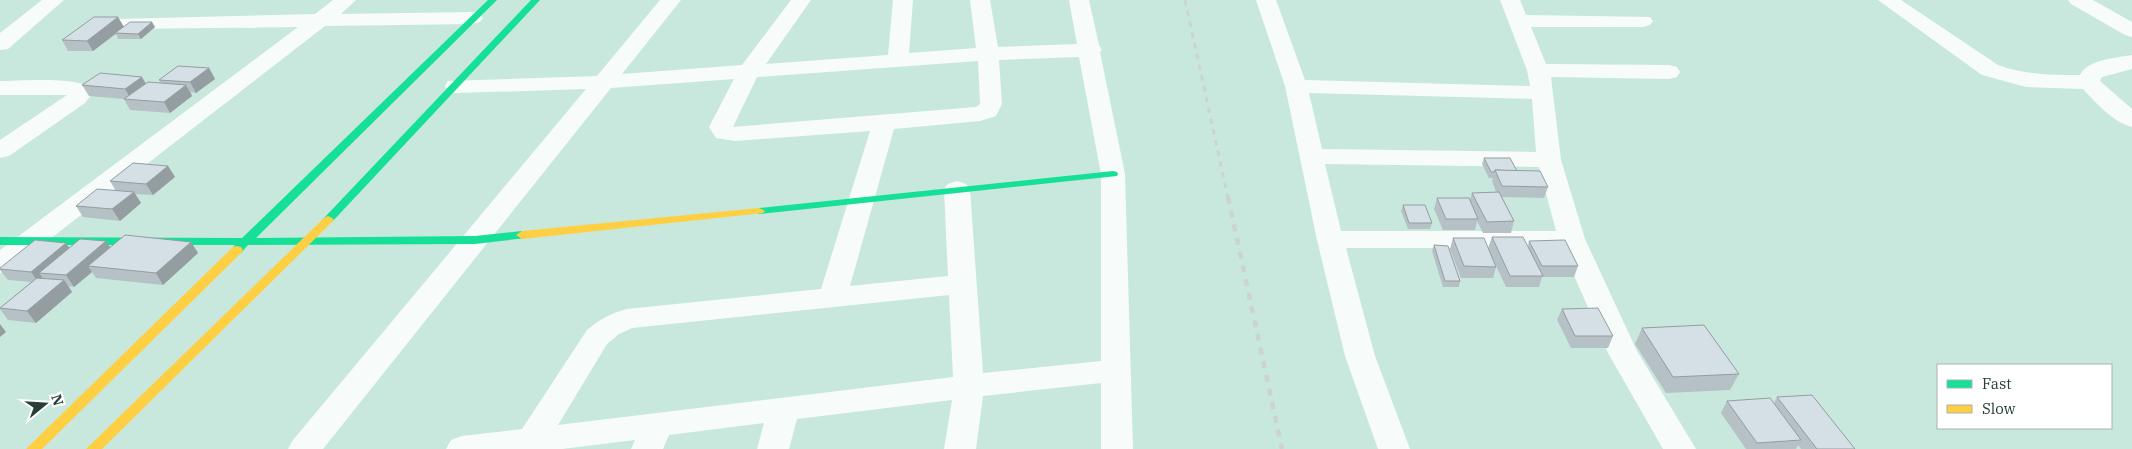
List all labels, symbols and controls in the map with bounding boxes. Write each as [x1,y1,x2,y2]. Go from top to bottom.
legend [1937,364,2112,429]
text: Fast [1982,374,2012,393]
north arrow [20,379,70,429]
text: N [47,392,68,408]
text: Slow [1982,399,2016,418]

